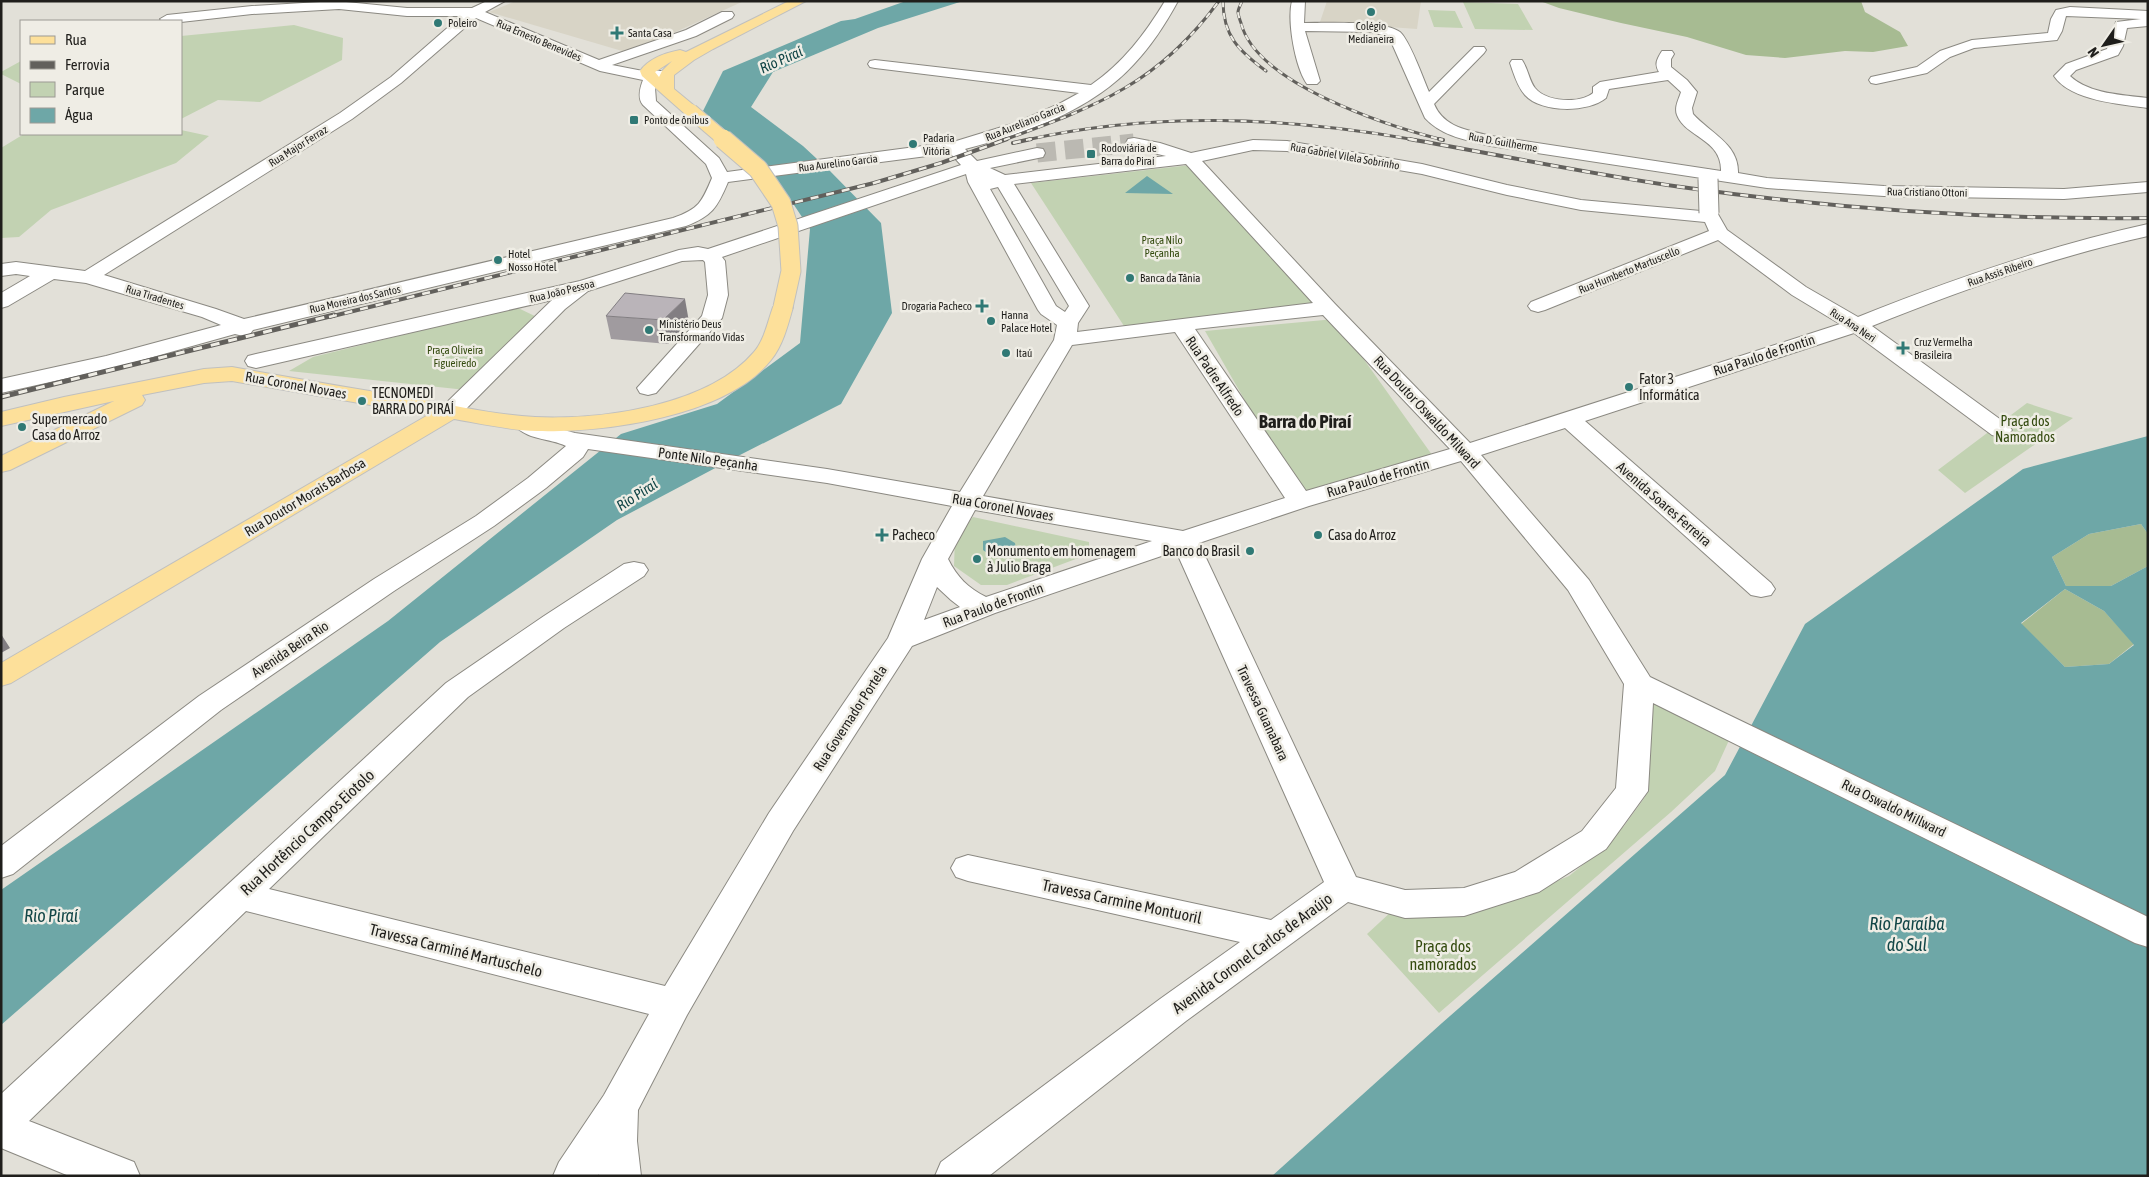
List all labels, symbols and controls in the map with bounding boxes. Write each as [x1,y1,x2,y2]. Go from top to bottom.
marker: Colégio Medianeira [1365,6,1377,18]
marker: Poleiro [432,17,444,29]
place label: Poleiro [448,17,477,29]
street label: Rua Ernesto Benevides [495,17,583,63]
legend [20,20,182,135]
place label: Colégio Medianeira [1348,20,1394,45]
north arrow [2079,20,2129,70]
marker: Santa Casa [610,26,624,40]
place label: Santa Casa [628,27,672,39]
text: Rua [65,31,87,48]
water label: Rio Piraí [757,42,805,76]
text: N [2084,44,2102,60]
text: Ferrovia [65,56,110,73]
text: Parque [65,81,105,98]
street label: Rua Aureliano Garcia [983,101,1067,143]
text: Água [65,106,93,123]
marker: Ponto de ônibus [628,114,640,126]
place label: Ponto de ônibus [644,114,709,126]
street label: Rua Major Ferraz [266,123,330,169]
street label: Rua D. Guilherme [1468,130,1538,154]
place label: Padaria Vitória [923,132,955,157]
marker: Padaria Vitória [907,138,919,150]
street label: Rua Gabriel Vilela Sobrinho [1289,140,1401,172]
place label: Rodoviária de Barra do Piraí [1101,142,1157,167]
marker: Rodoviária de Barra do Piraí [1085,148,1097,160]
street label: Rua Aurelino Garcia [798,152,878,174]
street label: Rua Cristiano Ottoni [1887,185,1967,199]
park label: Praça Nilo Peçanha [1141,234,1183,259]
street label: Rua Humberto Martuscello [1577,244,1681,296]
place label: Hotel Nosso Hotel [508,248,557,273]
marker: Hotel Nosso Hotel [492,254,504,266]
street label: Rua Assis Ribeiro [1966,255,2034,289]
marker: Banca da Tânia [1124,272,1136,284]
place label: Banca da Tânia [1140,272,1200,284]
street label: Rua João Pessoa [528,277,596,305]
street label: Rua Tiradentes [124,282,186,312]
street label: Rua Moreira dos Santos [308,283,402,315]
place label: Drogaria Pacheco [902,300,972,312]
marker: Drogaria Pacheco [976,300,988,312]
street label: Rua Ana Neri [1828,306,1878,344]
place label: Hanna Palace Hotel [1001,309,1052,334]
marker: Hanna Palace Hotel [985,315,997,327]
place label: Ministério Deus Transformando Vidas [659,318,744,343]
marker: Ministério Deus Transformando Vidas [643,324,655,336]
street label: Rua Paulo de Frontin [1711,331,1817,379]
street label: Rua Padre Alfredo [1183,333,1247,419]
place label: Cruz Vermelha Brasileira [1914,336,1973,361]
marker: Cruz Vermelha Brasileira [1896,341,1910,355]
park label: Praça Oliveira Figueiredo [427,344,483,369]
marker: Itaú [1000,347,1012,359]
place label: Itaú [1016,347,1032,359]
street label: Rua Doutor Oswaldo Milward [1371,352,1483,472]
street label: Rua Coronel Novaes [244,368,348,402]
place label: Fator 3 Informática [1639,371,1699,403]
marker: Fator 3 Informática [1623,381,1635,393]
place label: TECNOMEDI BARRA DO PIRAÍ [372,385,454,417]
marker: TECNOMEDI BARRA DO PIRAÍ [356,395,368,407]
district label: Barra do Piraí [1259,410,1352,432]
place label: Supermercado Casa do Arroz [32,411,107,443]
park label: Praça dos Namorados [1995,413,2055,445]
marker: Supermercado Casa do Arroz [16,421,28,433]
street label: Ponte Nilo Peçanha [657,444,759,474]
street label: Rua Doutor Morais Barbosa [242,455,368,539]
street label: Rua Paulo de Frontin [1325,456,1431,500]
street label: Avenida Soares Ferreira [1613,459,1715,549]
water label: Rio Piraí [613,475,661,514]
street label: Rua Coronel Novaes [951,490,1055,524]
place label: Pacheco [892,527,935,543]
place label: Casa do Arroz [1328,527,1396,543]
marker: Pacheco [876,529,888,541]
marker: Casa do Arroz [1312,529,1324,541]
place label: Monumento em homenagem à Julio Braga [987,543,1136,575]
place label: Banco do Brasil [1162,543,1240,559]
marker: Banco do Brasil [1244,545,1256,557]
marker: Monumento em homenagem à Julio Braga [971,553,983,565]
street label: Rua Paulo de Frontin [940,579,1046,631]
street label: Avenida Beira Rio [249,617,331,681]
street label: Rua Governador Portela [810,662,890,774]
street label: Travessa Guanabara [1234,663,1292,763]
street label: Rua Hortêncio Campos Eiotolo [236,765,378,899]
street label: Rua Oswaldo MiIlward [1839,776,1949,840]
street label: Travessa Carmine Montuoril [1041,875,1204,927]
street label: Avenida Coronel Carlos de Araújo [1169,889,1336,1018]
water label: Rio Piraí [24,905,79,926]
water label: Rio Paraíba do Sul [1869,913,1945,955]
street label: Travessa Carminé Martuschelo [368,920,544,980]
park label: Praça dos namorados [1410,937,1477,973]

